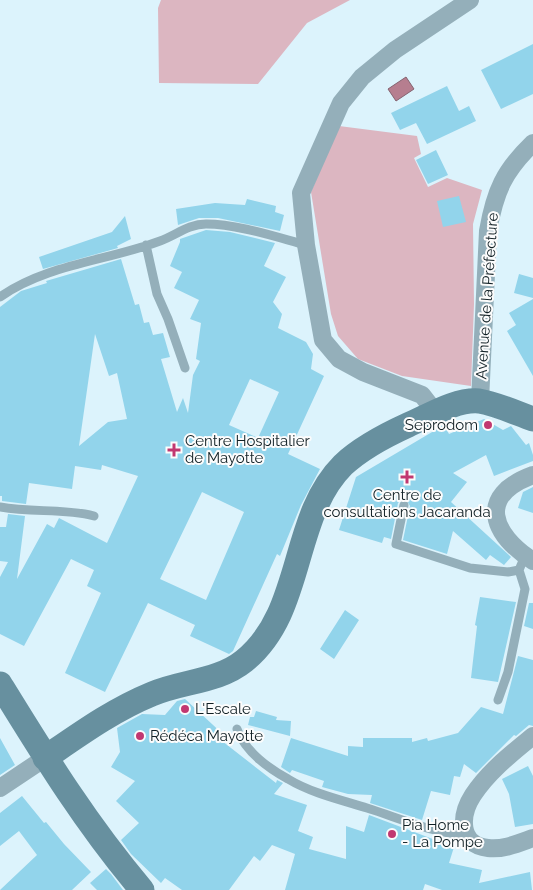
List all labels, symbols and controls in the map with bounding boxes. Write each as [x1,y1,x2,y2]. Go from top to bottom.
street label: Avenue de la Préfecture [472,212,502,380]
place label: Seprodom [405,416,478,434]
marker: Seprodom [482,419,494,431]
place label: Centre Hospitalier de Mayotte [185,432,310,467]
marker: Centre Hospitalier de Mayotte [167,443,181,457]
marker: Centre de consultations Jacaranda [400,470,414,484]
place label: Centre de consultations Jacaranda [323,486,491,521]
place label: L'Escale [195,700,251,718]
marker: L'Escale [179,703,191,715]
place label: Rédéca Mayotte [150,727,263,745]
marker: Rédéca Mayotte [134,730,146,742]
place label: Pia Home - La Pompe [402,816,483,851]
marker: Pia Home - La Pompe [386,828,398,840]

